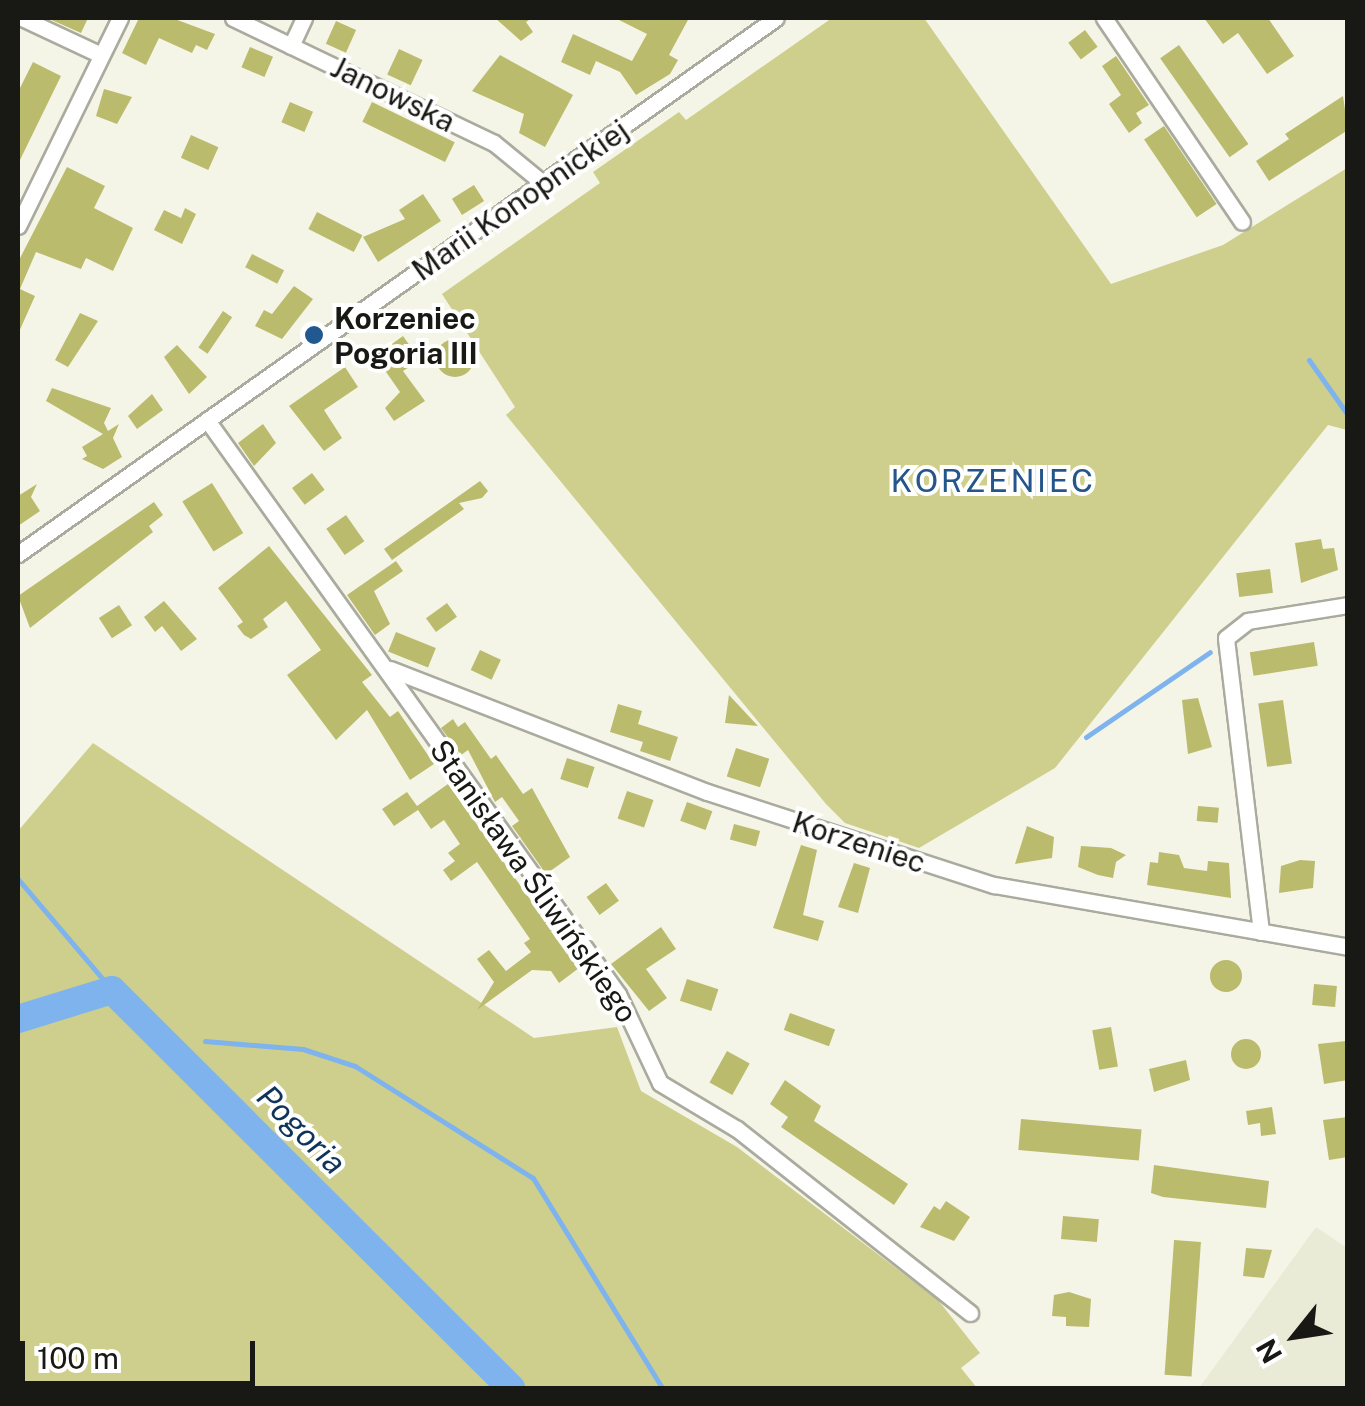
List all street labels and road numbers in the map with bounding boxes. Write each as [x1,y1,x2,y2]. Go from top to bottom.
street label: Janowska [325,49,461,139]
street label: Marii Konopnickiej [405,112,635,288]
street label: Stanisława Śliwińskiego [423,733,645,1029]
street label: Korzeniec [788,804,930,880]

